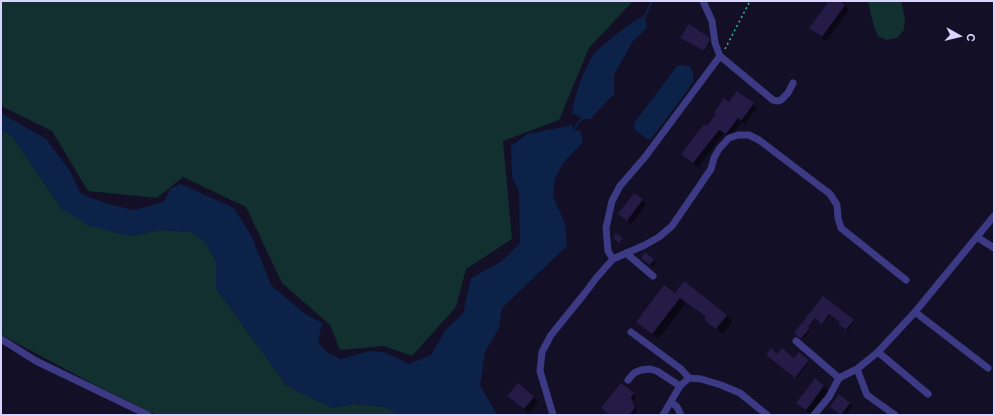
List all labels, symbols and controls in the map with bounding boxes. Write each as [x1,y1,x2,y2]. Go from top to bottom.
north arrow [939,16,979,56]
text: С [963,33,978,43]

